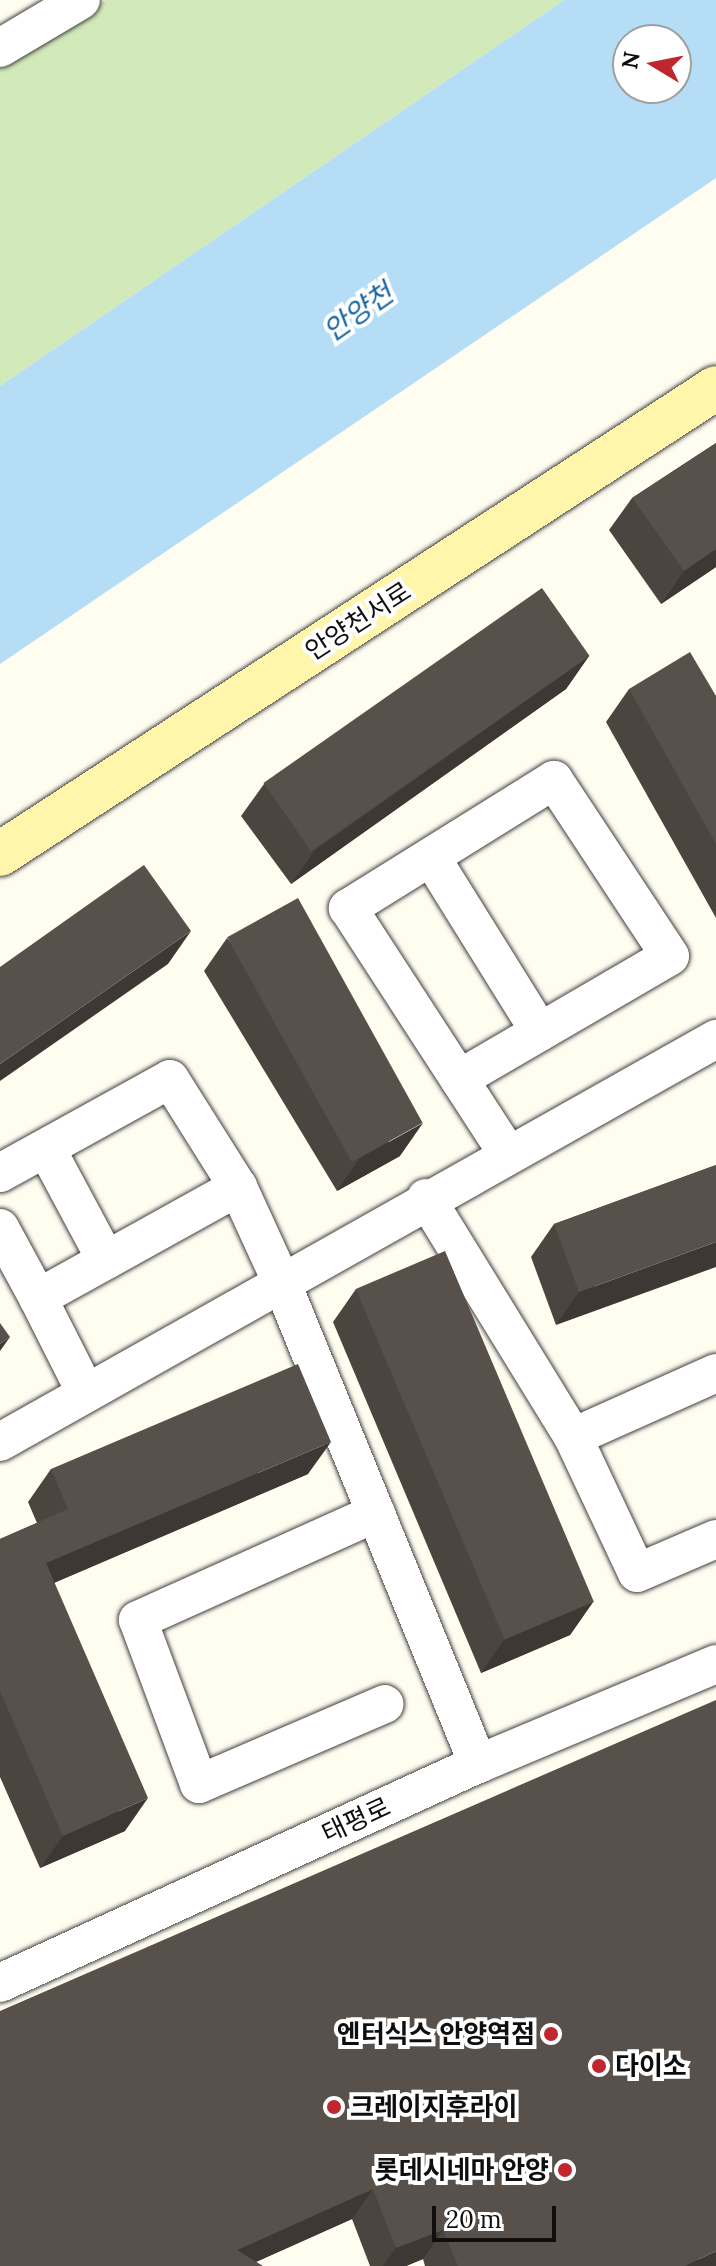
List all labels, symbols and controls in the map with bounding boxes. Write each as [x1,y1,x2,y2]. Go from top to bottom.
north arrow [612,24,692,104]
text: N [615,49,646,71]
water label: 안양천 [317,276,399,348]
street label: 안양천서로 [299,575,417,667]
street label: 태평로 [317,1791,395,1849]
place label: 엔터식스 안양역점 [337,2018,535,2050]
marker: 엔터식스 안양역점 [542,2025,560,2043]
place label: 다이소 [615,2050,687,2082]
marker: 다이소 [590,2057,608,2075]
place label: 크레이지후라이 [350,2091,517,2123]
marker: 크레이지후라이 [325,2098,343,2116]
place label: 롯데시네마 안양 [375,2154,549,2186]
marker: 롯데시네마 안양 [556,2161,574,2179]
scale bar [436,2190,560,2240]
text: 20 m [446,2204,502,2235]

